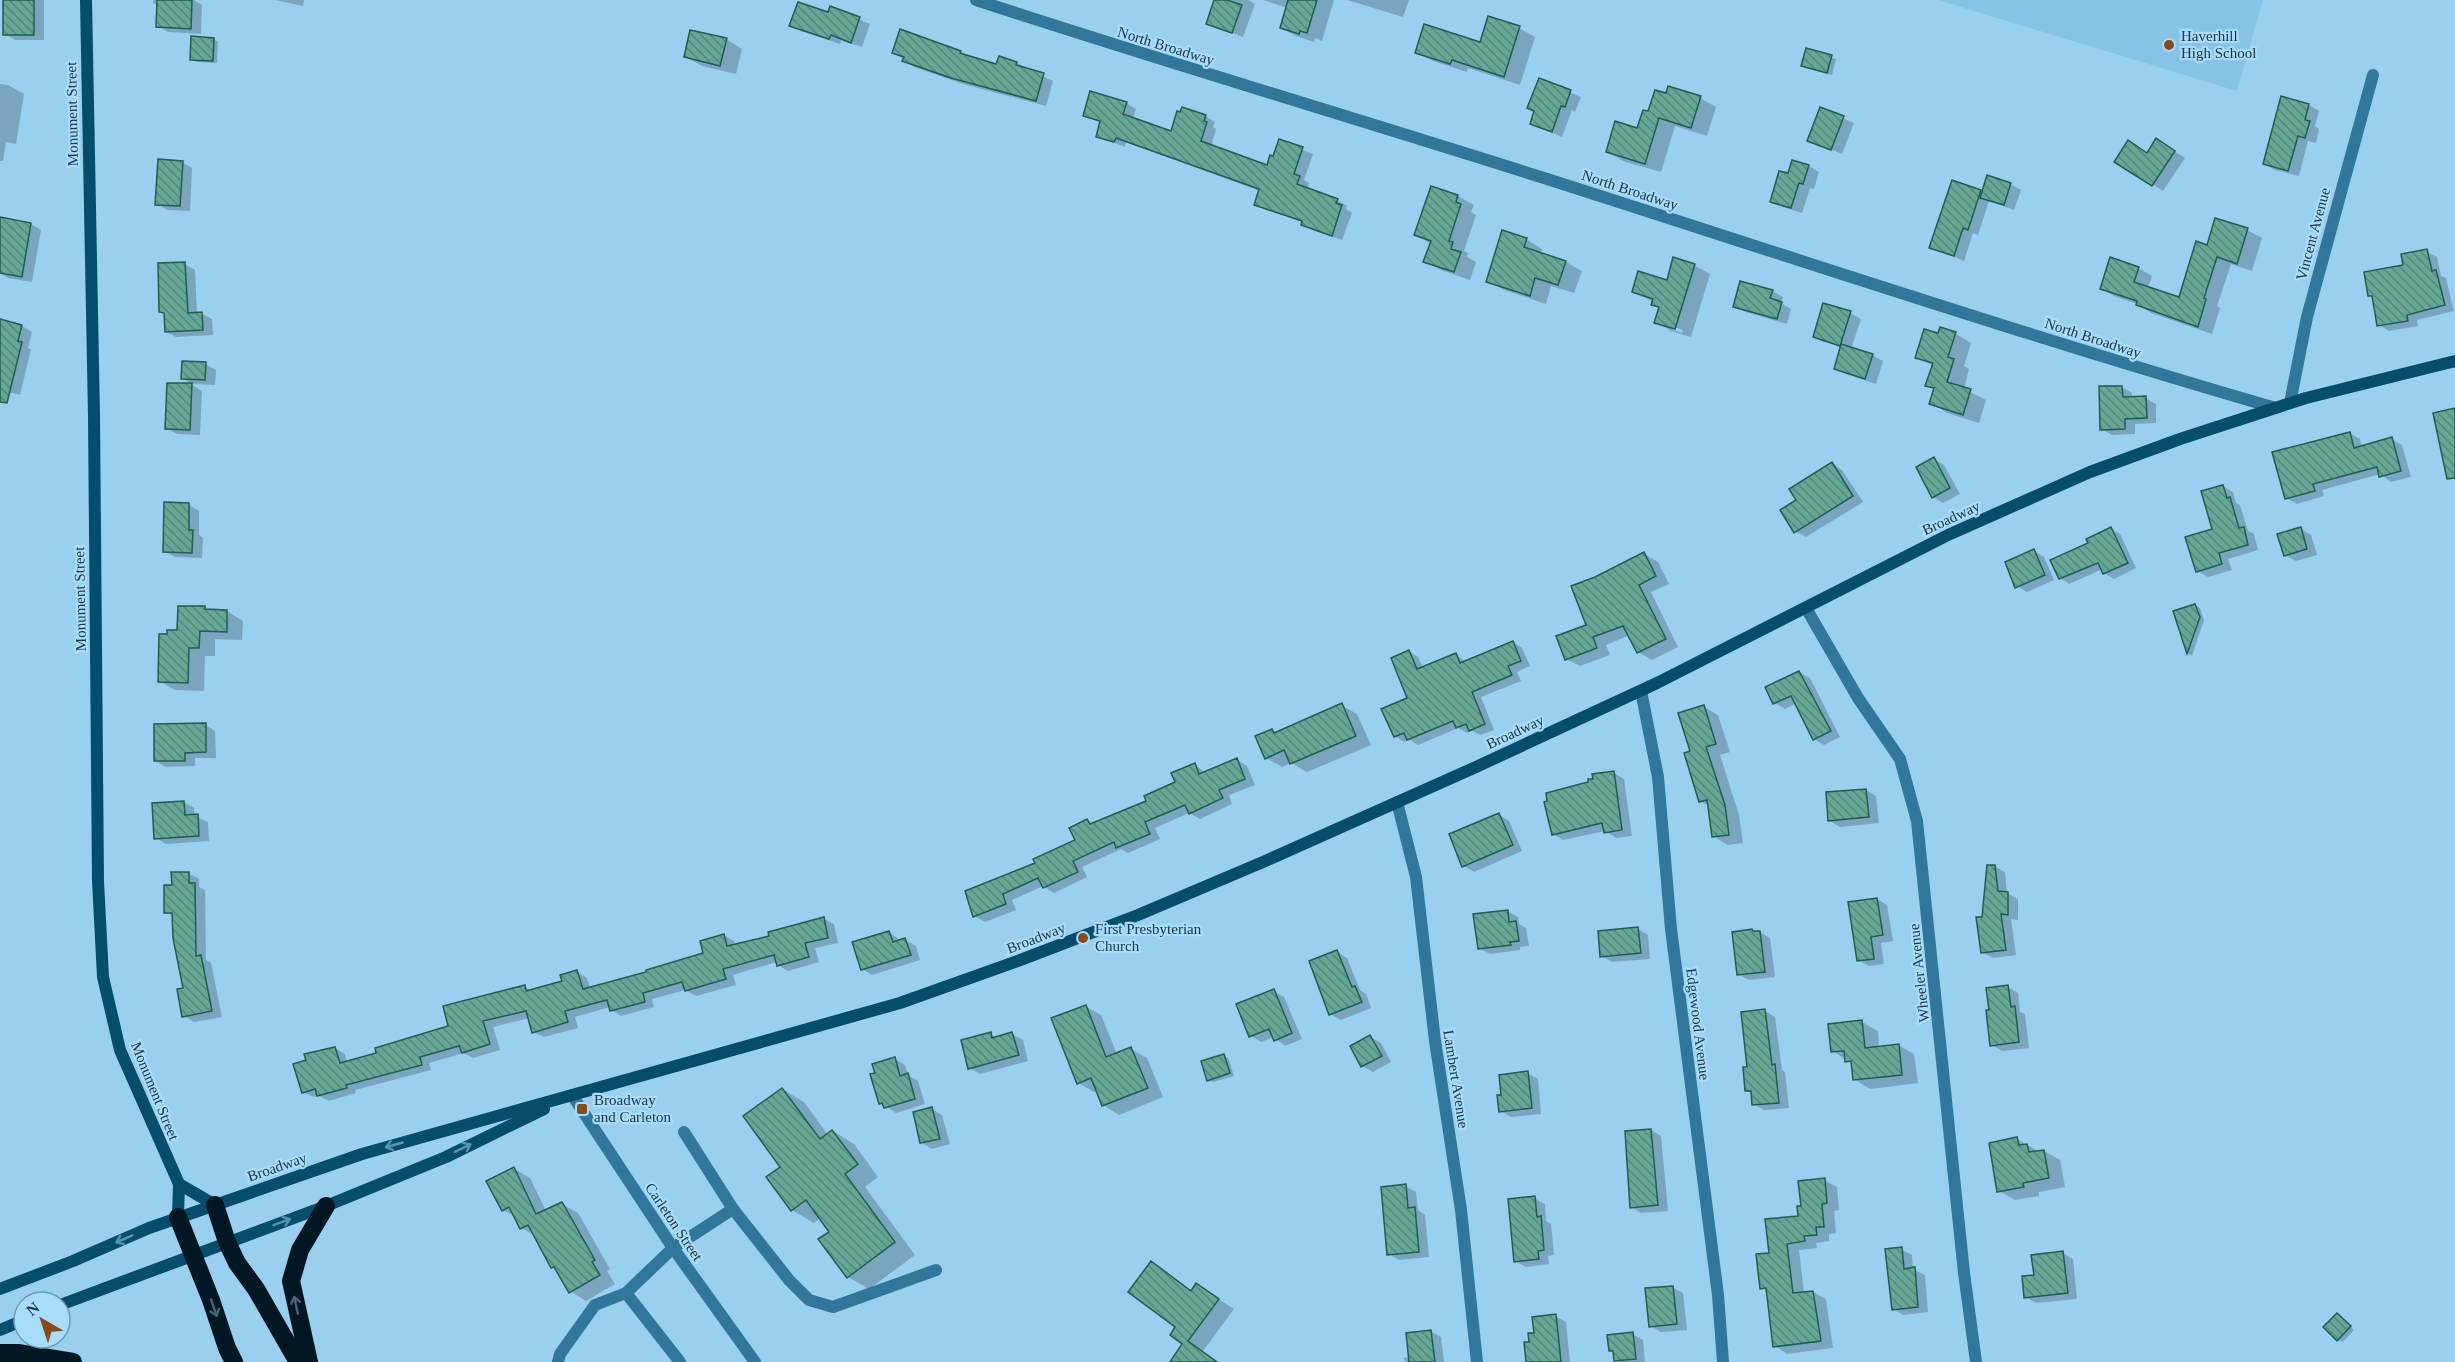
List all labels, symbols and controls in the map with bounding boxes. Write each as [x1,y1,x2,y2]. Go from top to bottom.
street label: North Broadway [1116,24,1217,68]
place label: Haverhill High School [2181,28,2256,61]
marker: Haverhill High School [2162,38,2176,52]
street label: Monument Street [63,61,81,166]
street label: North Broadway [1580,167,1681,213]
street label: Vincent Avenue [2293,186,2333,282]
street label: North Broadway [2043,315,2144,361]
street label: Broadway [1920,498,1983,538]
street label: Monument Street [71,546,89,651]
street label: Broadway [1484,712,1547,752]
street label: Broadway [1004,919,1068,957]
place label: First Presbyterian Church [1095,921,1202,954]
street label: Wheeler Avenue [1906,922,1932,1023]
marker: First Presbyterian Church [1076,931,1090,945]
street label: Edgewood Avenue [1683,967,1713,1081]
street label: Lambert Avenue [1440,1029,1472,1130]
street label: Monument Street [128,1040,182,1143]
place label: Broadway and Carleton [594,1092,672,1125]
marker: Broadway and Carleton [575,1102,589,1116]
one-way arrow [385,1140,404,1151]
one-way arrow [453,1142,471,1154]
street label: Broadway [245,1149,309,1185]
street label: Carleton Street [642,1180,706,1265]
one-way arrow [272,1216,291,1227]
one-way arrow [115,1234,133,1245]
north arrow [12,1290,72,1350]
one-way arrow [290,1296,301,1315]
text: N [23,1298,43,1319]
one-way arrow [209,1298,220,1317]

